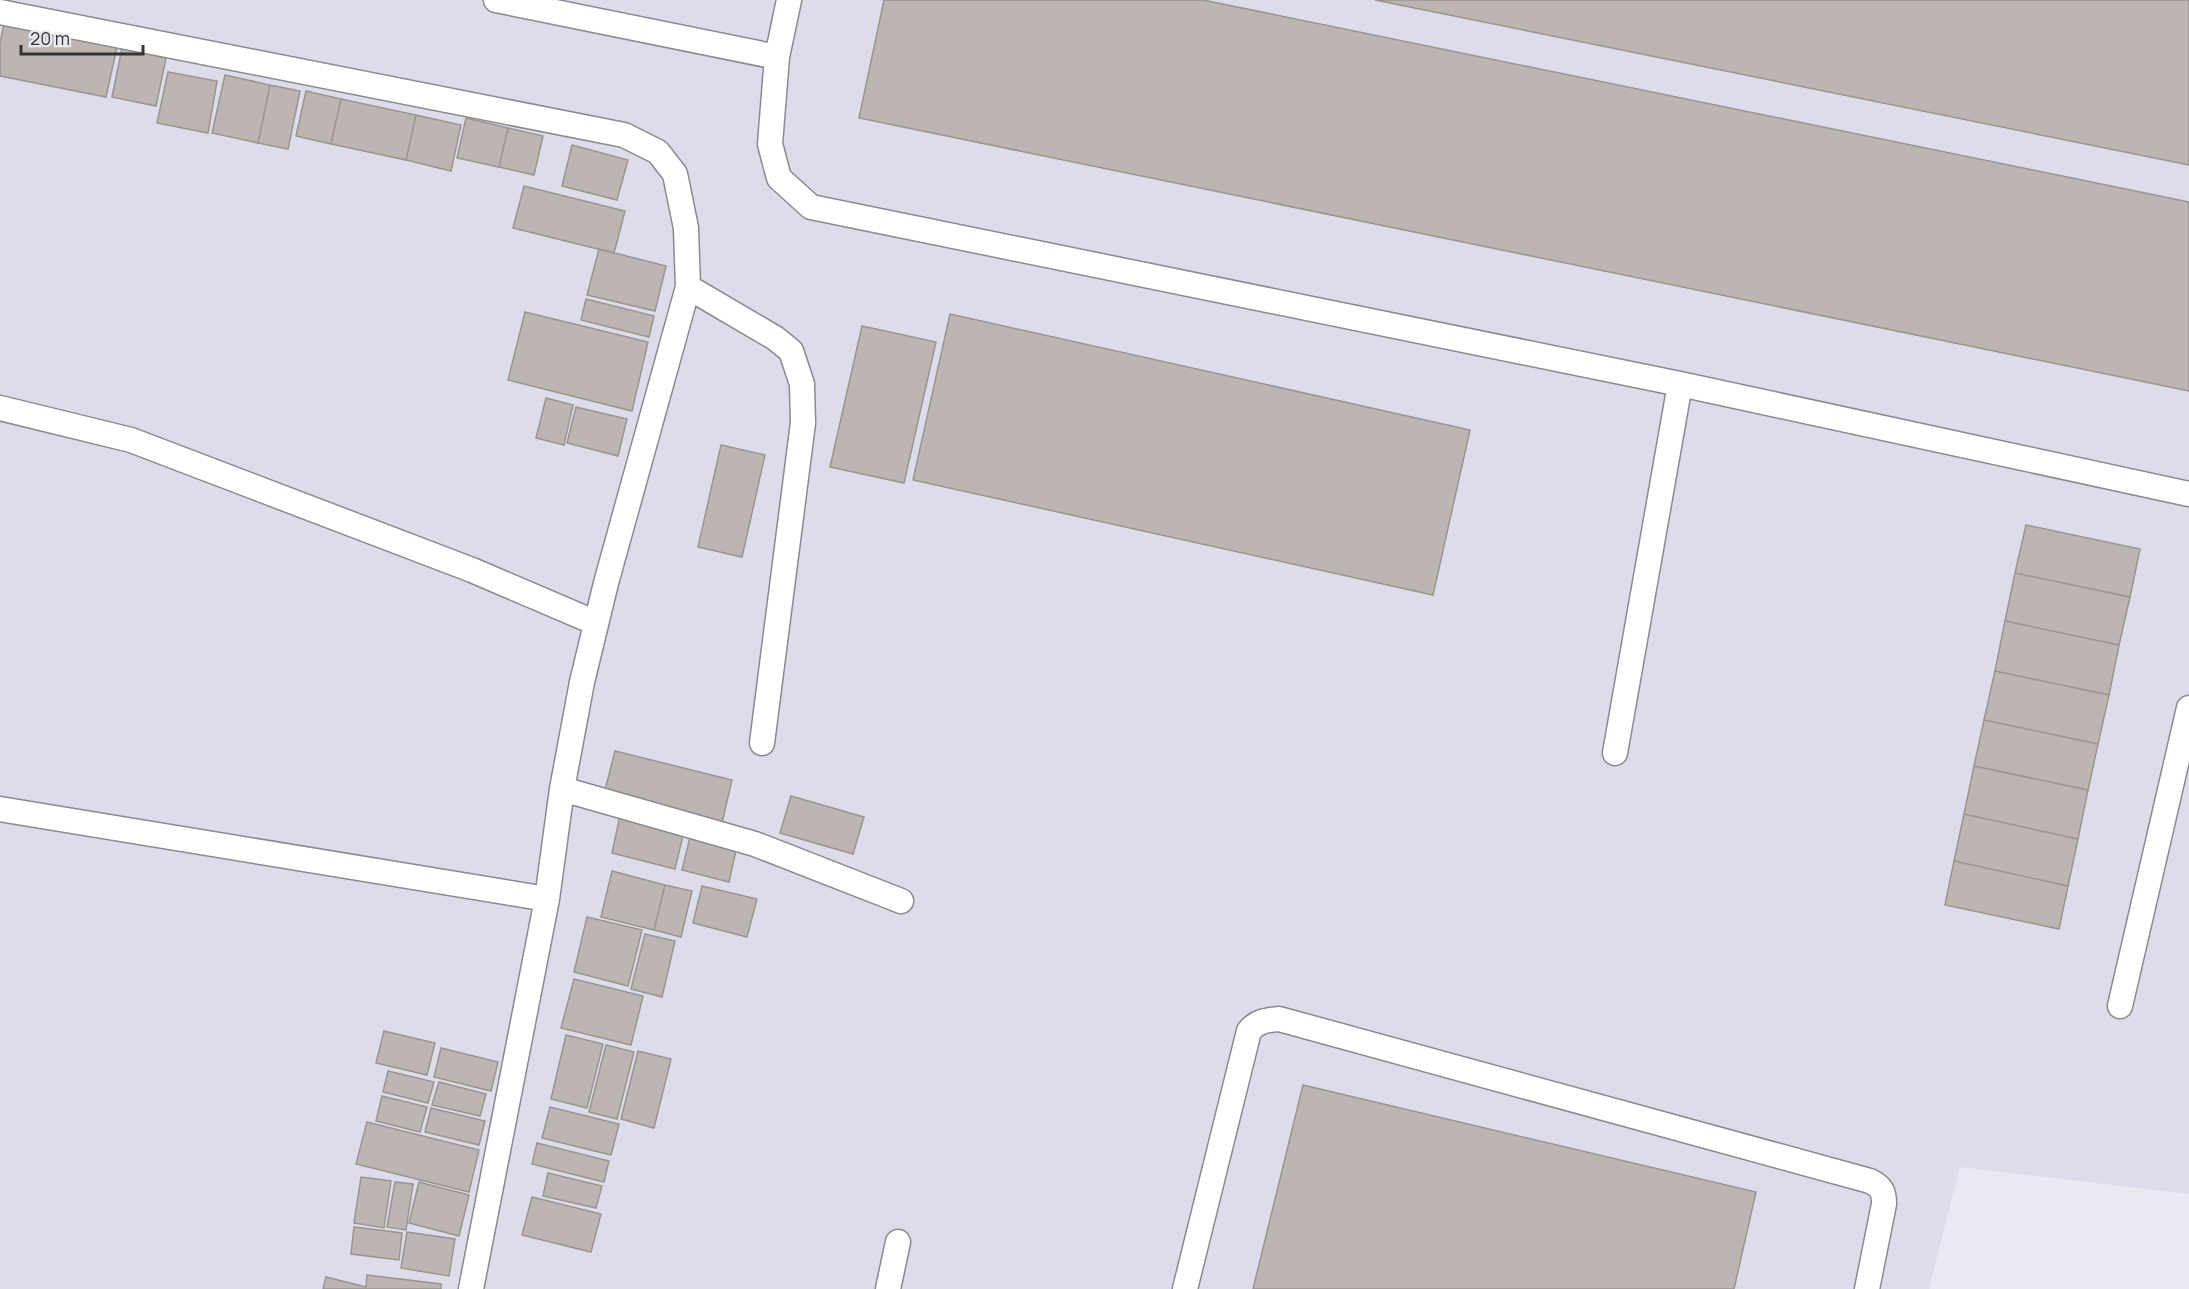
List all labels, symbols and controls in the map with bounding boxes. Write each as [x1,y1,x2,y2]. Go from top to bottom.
scale bar [21,18,142,56]
text: 20 m [30,26,70,50]

